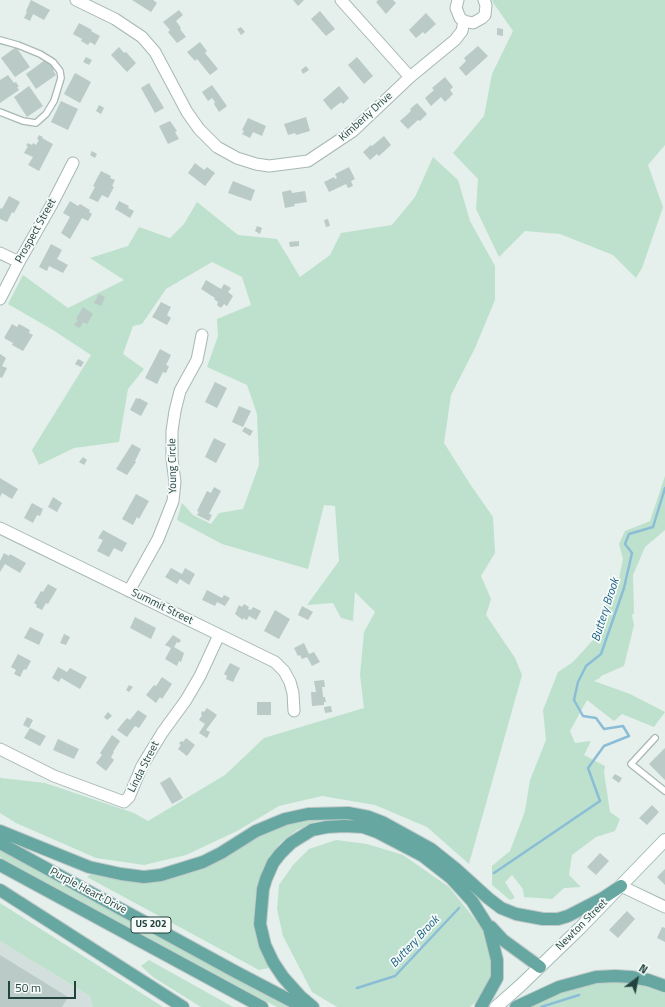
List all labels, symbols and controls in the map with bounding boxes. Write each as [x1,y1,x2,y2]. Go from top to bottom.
street label: Kimberly Drive [337,90,395,144]
street label: Prospect Street [13,196,59,266]
street label: Young Circle [166,438,180,494]
water label: Buttery Brook [589,577,623,643]
street label: Summit Street [129,586,195,628]
street label: Linda Street [125,739,163,795]
street label: Purple Heart Drive [47,865,129,917]
street label: Newton Street [553,896,611,954]
water label: Buttery Brook [387,913,443,971]
road number: US 202 [131,917,171,933]
north arrow [617,959,657,999]
text: N [636,960,651,978]
scale bar [10,973,78,999]
text: 50 m [15,978,41,997]

